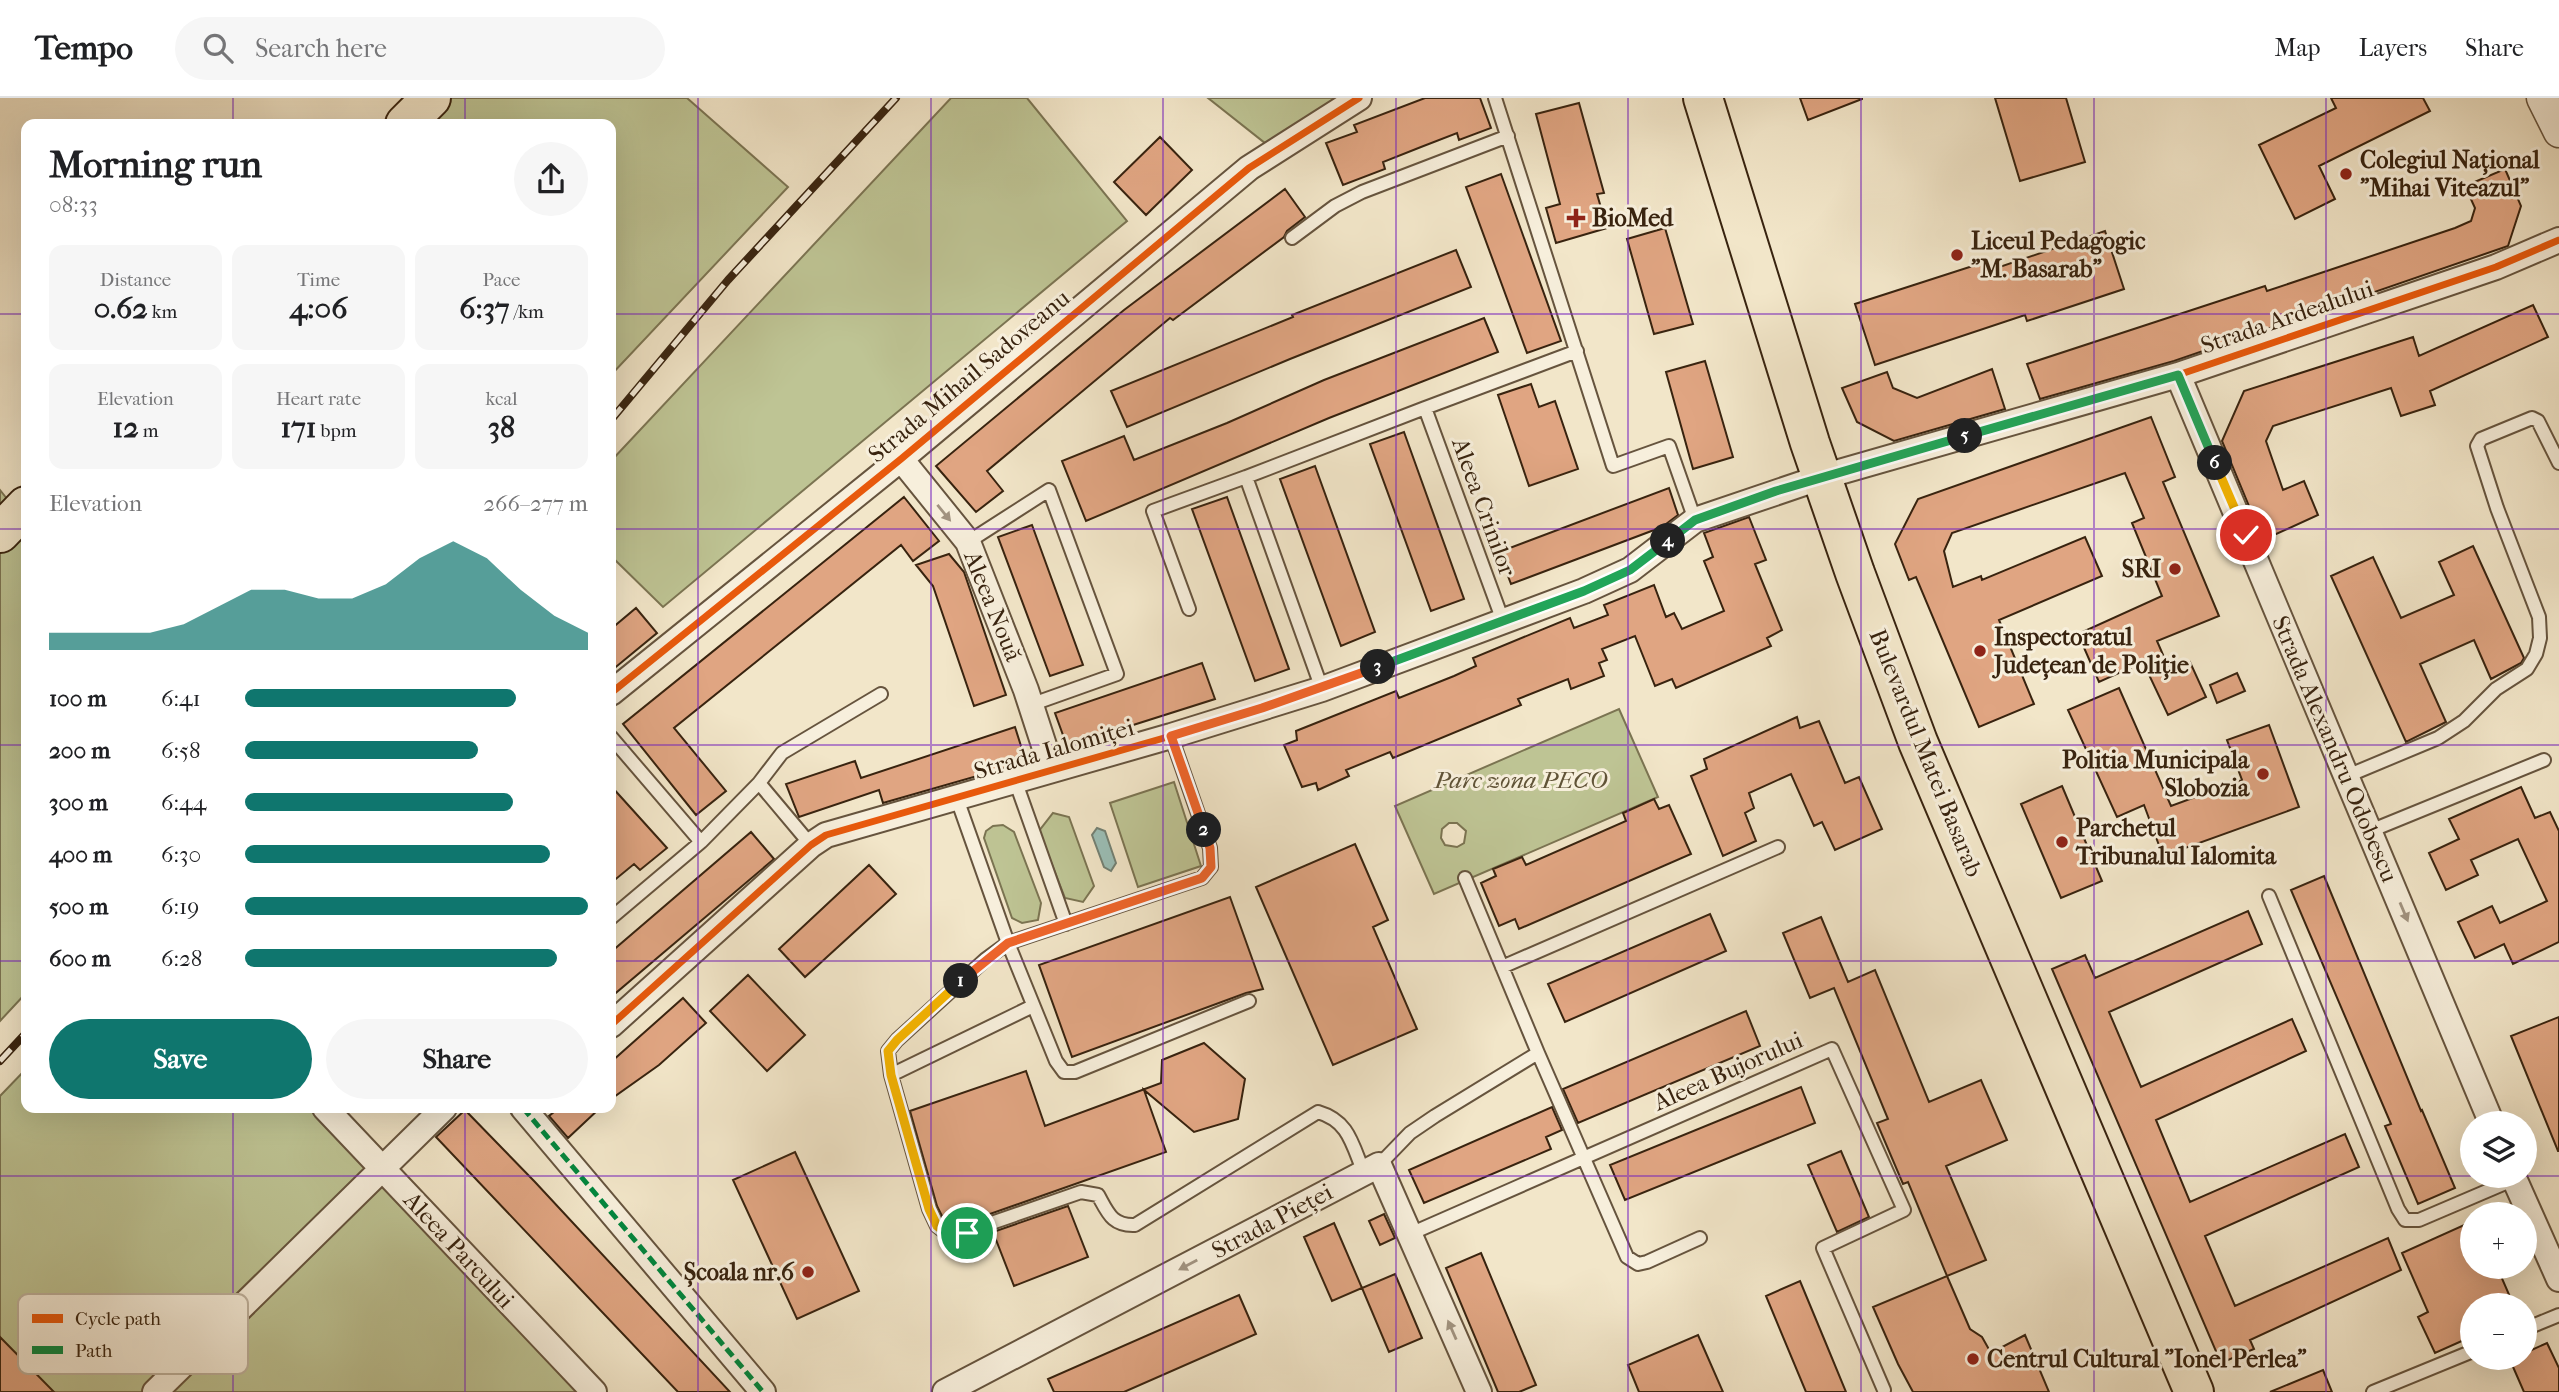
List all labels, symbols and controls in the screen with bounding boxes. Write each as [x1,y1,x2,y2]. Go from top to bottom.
search box [175,17,665,80]
text: Tempo [35,29,133,68]
icon: search [199,29,237,67]
text: Search here [255,33,387,64]
text: Map [2275,34,2321,62]
text: Layers [2359,34,2427,62]
text: Share [2465,34,2524,62]
text: Morning run [49,142,262,187]
button: share [514,142,588,216]
place label: Colegiul Național "Mihai Viteazul" [2360,146,2540,202]
marker: Colegiul Național "Mihai Viteazul" [2338,166,2354,182]
text: 08:33 [49,191,98,218]
place label: BioMed [1592,204,1674,232]
marker: BioMed [1566,208,1586,228]
place label: Liceul Pedagogic "M. Basarab" [1971,227,2146,283]
marker: Liceul Pedagogic "M. Basarab" [1949,247,1965,263]
text: Distance [100,269,171,291]
text: Time [297,269,340,291]
text: Pace [483,269,520,291]
street label: Strada Ardealului [2197,274,2377,360]
street label: Strada Mihail Sadoveanu [863,283,1076,468]
text: 0.62 [94,291,148,326]
text: 4:06 [290,291,347,326]
text: 6:37 [459,291,510,326]
text: km [148,301,177,323]
text: /km [510,301,544,323]
text: Elevation [97,388,174,410]
text: Heart rate [276,388,361,410]
text: kcal [486,388,517,410]
text: 12 [112,410,139,445]
text: 171 [281,410,316,445]
text: 38 [488,410,515,445]
pin: 5 [1948,418,1982,454]
text: m [139,420,159,442]
text: bpm [316,420,356,442]
text: 5 [1960,424,1969,446]
street label: Aleea Crinilor [1446,433,1522,581]
pin: 6 [2198,446,2232,480]
text: 6 [2209,451,2220,473]
text: Elevation [49,490,142,517]
text: 266–277 m [483,490,588,517]
one-way arrow [936,504,951,521]
pin [2216,505,2276,565]
icon: check [2227,516,2265,554]
pin: 4 [1650,524,1686,558]
text: 4 [1662,529,1673,551]
street label: Aleea Nouă [958,546,1028,666]
place label: SRI [2122,555,2162,583]
marker: SRI [2167,561,2183,577]
street label: Strada Alexandru Odobescu [2266,612,2404,887]
place label: Inspectoratul Județean de Poliție [1992,623,2189,680]
street label: Bulevardul Matei Basarab [1863,625,1989,881]
marker: Inspectoratul Județean de Poliție [1972,643,1988,659]
pin: 3 [1360,650,1396,684]
text: 3 [1374,655,1381,677]
text: 100 m [49,685,107,712]
text: 6:41 [161,685,201,712]
street label: Strada Ialomiței [971,713,1138,786]
text: 200 m [49,737,110,764]
text: 6:58 [161,737,201,764]
place label: Politia Municipala Slobozia [2062,746,2250,802]
park label: Parc zona PECO [1433,766,1608,794]
marker: Politia Municipala Slobozia [2255,766,2271,782]
text: 300 m [49,789,108,816]
text: 6:44 [161,789,206,816]
pin: 2 [1186,812,1222,848]
place label: Parchetul Tribunalul Ialomita [2075,814,2277,870]
text: 2 [1199,818,1208,840]
marker: Parchetul Tribunalul Ialomita [2054,834,2070,850]
text: 400 m [49,841,112,868]
text: 6:30 [161,841,201,868]
text: 500 m [49,893,108,920]
text: 6:19 [161,893,199,920]
one-way arrow [2398,902,2410,922]
text: 600 m [49,945,111,972]
text: 6:28 [161,945,202,972]
pin: 1 [944,964,978,998]
text: 1 [957,969,964,991]
button: Save [49,1019,312,1099]
button: Share [326,1019,588,1099]
street label: Aleea Bujorului [1648,1026,1807,1117]
map controls [2460,1111,2537,1370]
button: layers [2460,1111,2537,1188]
street label: Strada Pieței [1207,1178,1337,1265]
street label: Aleea Parcului [397,1185,520,1314]
button: + [2460,1202,2537,1279]
pin [937,1203,997,1263]
icon: arrive [948,1214,986,1252]
place label: Școala nr.6 [684,1258,795,1287]
one-way arrow [1178,1259,1198,1270]
marker: Școala nr.6 [800,1264,816,1280]
button: − [2460,1293,2537,1370]
legend [18,1294,248,1374]
text: Cycle path [75,1308,161,1330]
one-way arrow [1446,1319,1457,1340]
text: Path [75,1340,113,1362]
place label: Centrul Cultural "Ionel Perlea" [1987,1345,2307,1373]
marker: Centrul Cultural "Ionel Perlea" [1965,1351,1981,1367]

